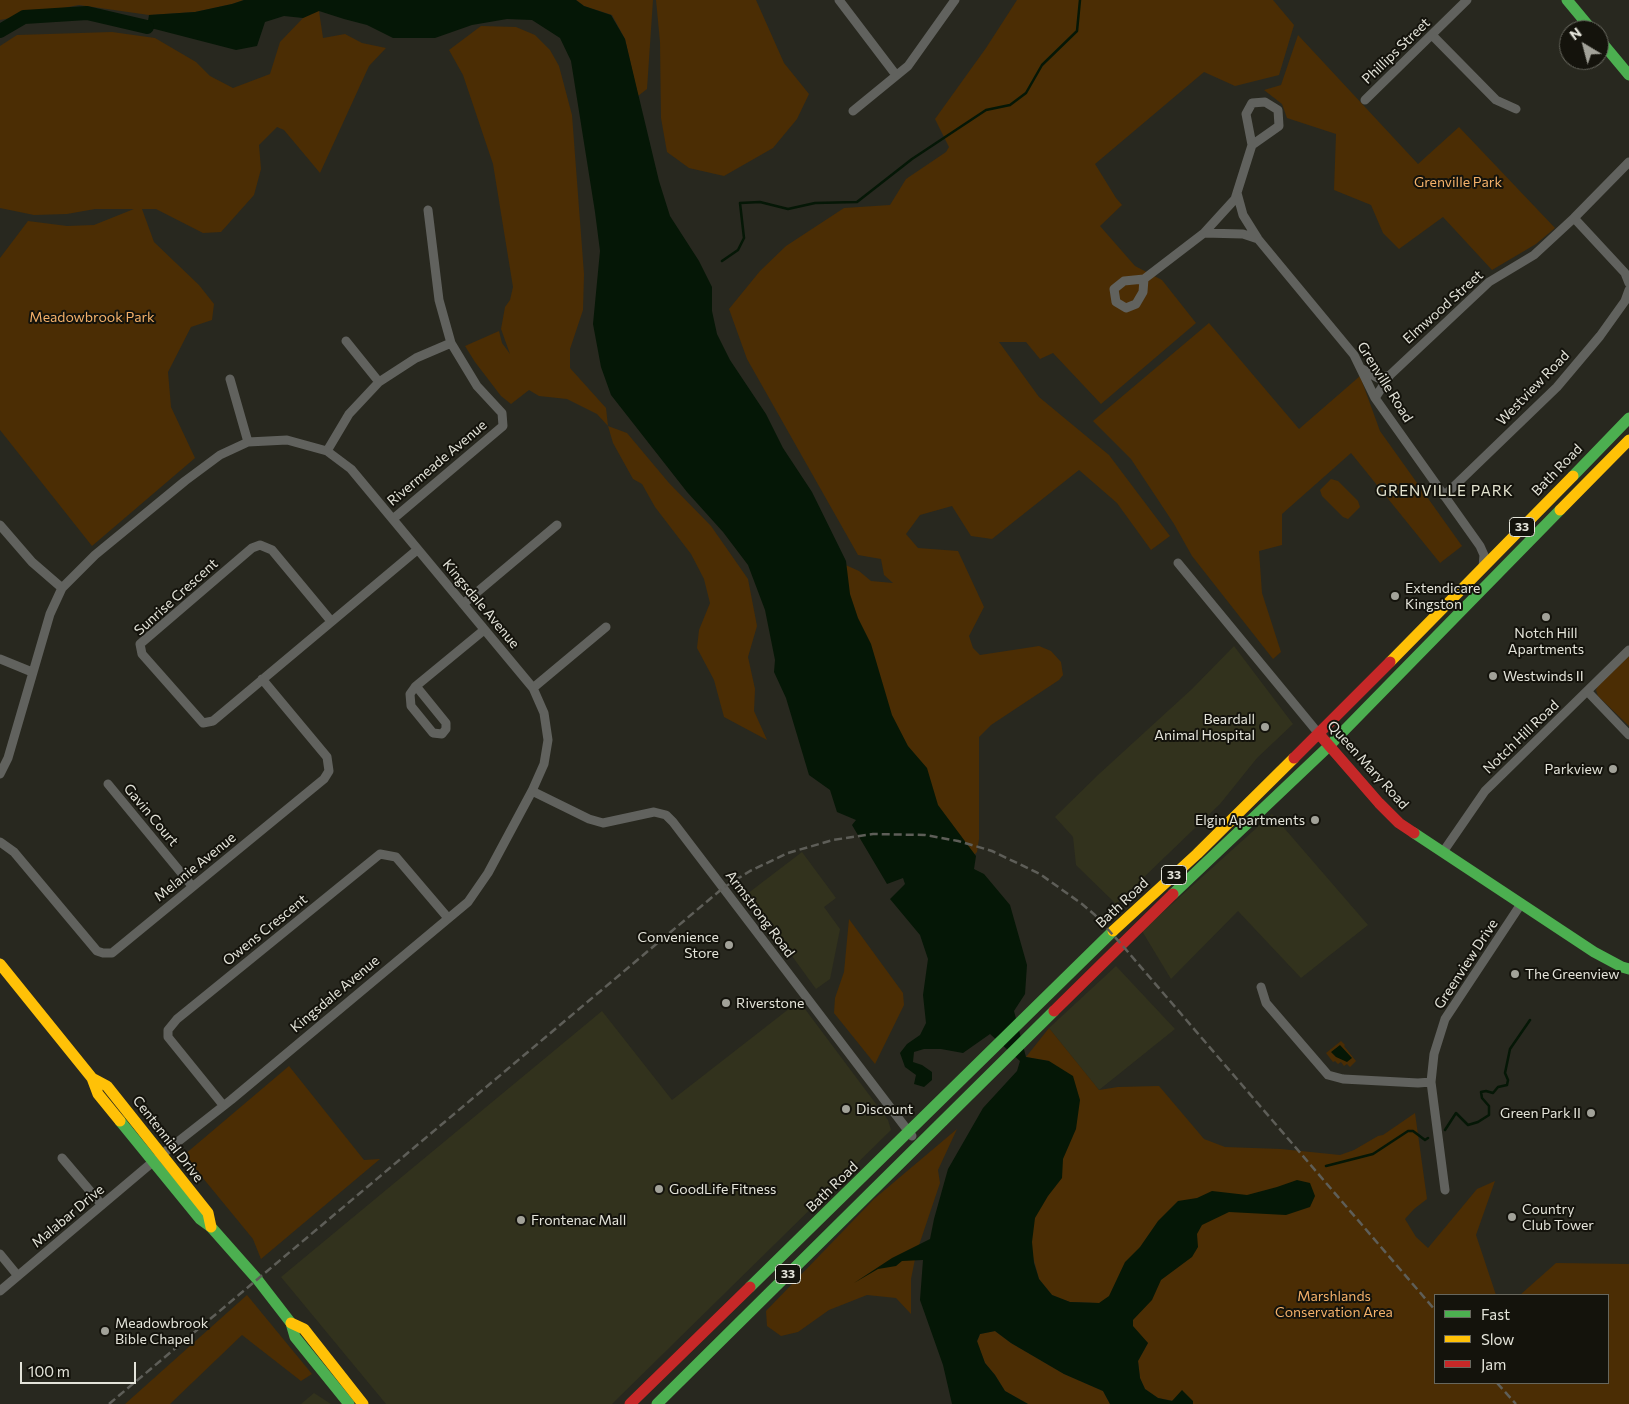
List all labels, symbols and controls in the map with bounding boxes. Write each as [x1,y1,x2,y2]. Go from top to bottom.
street label: Phillips Street [1359,14,1433,88]
north arrow [1559,20,1609,70]
text: N [1566,23,1585,43]
park label: Grenville Park [1414,174,1502,190]
street label: Elmwood Street [1399,267,1487,347]
park label: Meadowbrook Park [29,309,155,325]
street label: Grenville Road [1354,339,1416,425]
street label: Westview Road [1493,347,1573,429]
street label: Rivermeade Avenue [384,417,490,509]
street label: Bath Road [1528,441,1586,499]
district label: GRENVILLE PARK [1374,482,1516,500]
road number: 33 [1510,518,1534,536]
street label: Sunrise Crescent [131,555,221,639]
street label: Kingsdale Avenue [439,556,523,652]
place label: Extendicare Kingston [1405,580,1480,612]
marker: Extendicare Kingston [1389,590,1401,602]
marker: Notch Hill Apartments [1540,611,1552,623]
place label: Notch Hill Apartments [1508,625,1584,658]
place label: Westwinds II [1503,668,1584,684]
marker: Westwinds II [1487,670,1499,682]
street label: Notch Hill Road [1480,697,1562,777]
place label: Beardall Animal Hospital [1154,711,1255,744]
street label: Queen Mary Road [1324,717,1412,813]
marker: Beardall Animal Hospital [1259,721,1271,733]
place label: Parkview [1545,761,1603,777]
marker: Parkview [1607,763,1619,775]
street label: Gavin Court [120,780,182,850]
place label: Elgin Apartments [1195,812,1305,828]
marker: Elgin Apartments [1309,814,1321,826]
street label: Melanie Avenue [151,829,239,905]
road number: 33 [1162,866,1186,884]
street label: Armstrong Road [722,867,798,961]
street label: Bath Road [1092,875,1152,931]
street label: Owens Crescent [219,891,311,969]
street label: Greenview Drive [1431,916,1501,1012]
place label: Convenience Store [638,929,719,962]
marker: Convenience Store [723,939,735,951]
street label: Kingsdale Avenue [287,952,383,1036]
place label: The Greenview [1525,966,1620,982]
marker: The Greenview [1509,968,1521,980]
place label: Riverstone [736,995,804,1011]
marker: Riverstone [720,997,732,1009]
street label: Centennial Drive [129,1092,207,1186]
place label: Discount [856,1101,913,1117]
marker: Discount [840,1103,852,1115]
place label: Green Park II [1500,1105,1581,1121]
marker: Green Park II [1585,1107,1597,1119]
street label: Bath Road [803,1158,861,1216]
street label: Malabar Drive [28,1181,108,1251]
place label: GoodLife Fitness [669,1181,776,1197]
marker: GoodLife Fitness [653,1183,665,1195]
place label: Country Club Tower [1522,1201,1594,1234]
marker: Country Club Tower [1506,1211,1518,1223]
place label: Frontenac Mall [531,1212,626,1228]
marker: Frontenac Mall [515,1214,527,1226]
road number: 33 [776,1264,800,1284]
park label: Marshlands Conservation Area [1275,1288,1393,1320]
legend [1434,1294,1609,1384]
text: Fast [1481,1305,1510,1323]
place label: Meadowbrook Bible Chapel [115,1315,208,1348]
marker: Meadowbrook Bible Chapel [99,1325,111,1337]
text: Slow [1481,1330,1514,1348]
scale bar [22,1352,139,1384]
text: Jam [1481,1355,1506,1373]
text: 100 m [28,1362,70,1380]

